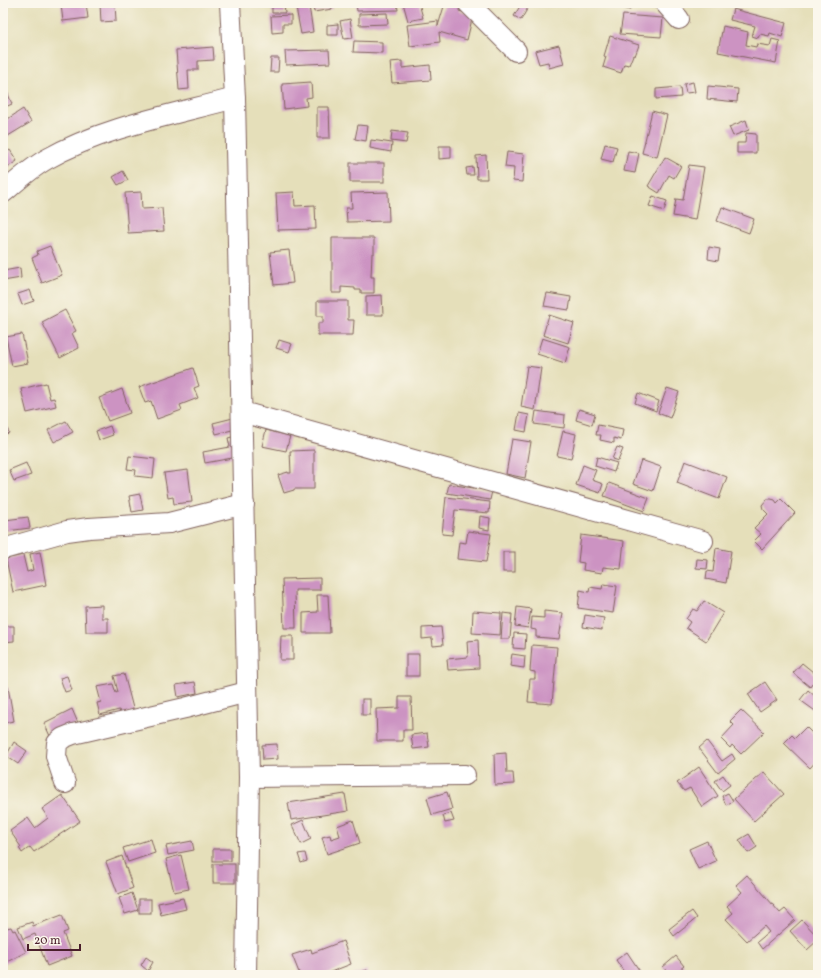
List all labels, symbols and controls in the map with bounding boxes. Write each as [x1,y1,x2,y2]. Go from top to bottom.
scale bar [28,926,80,952]
text: 20 m [34,933,61,949]

